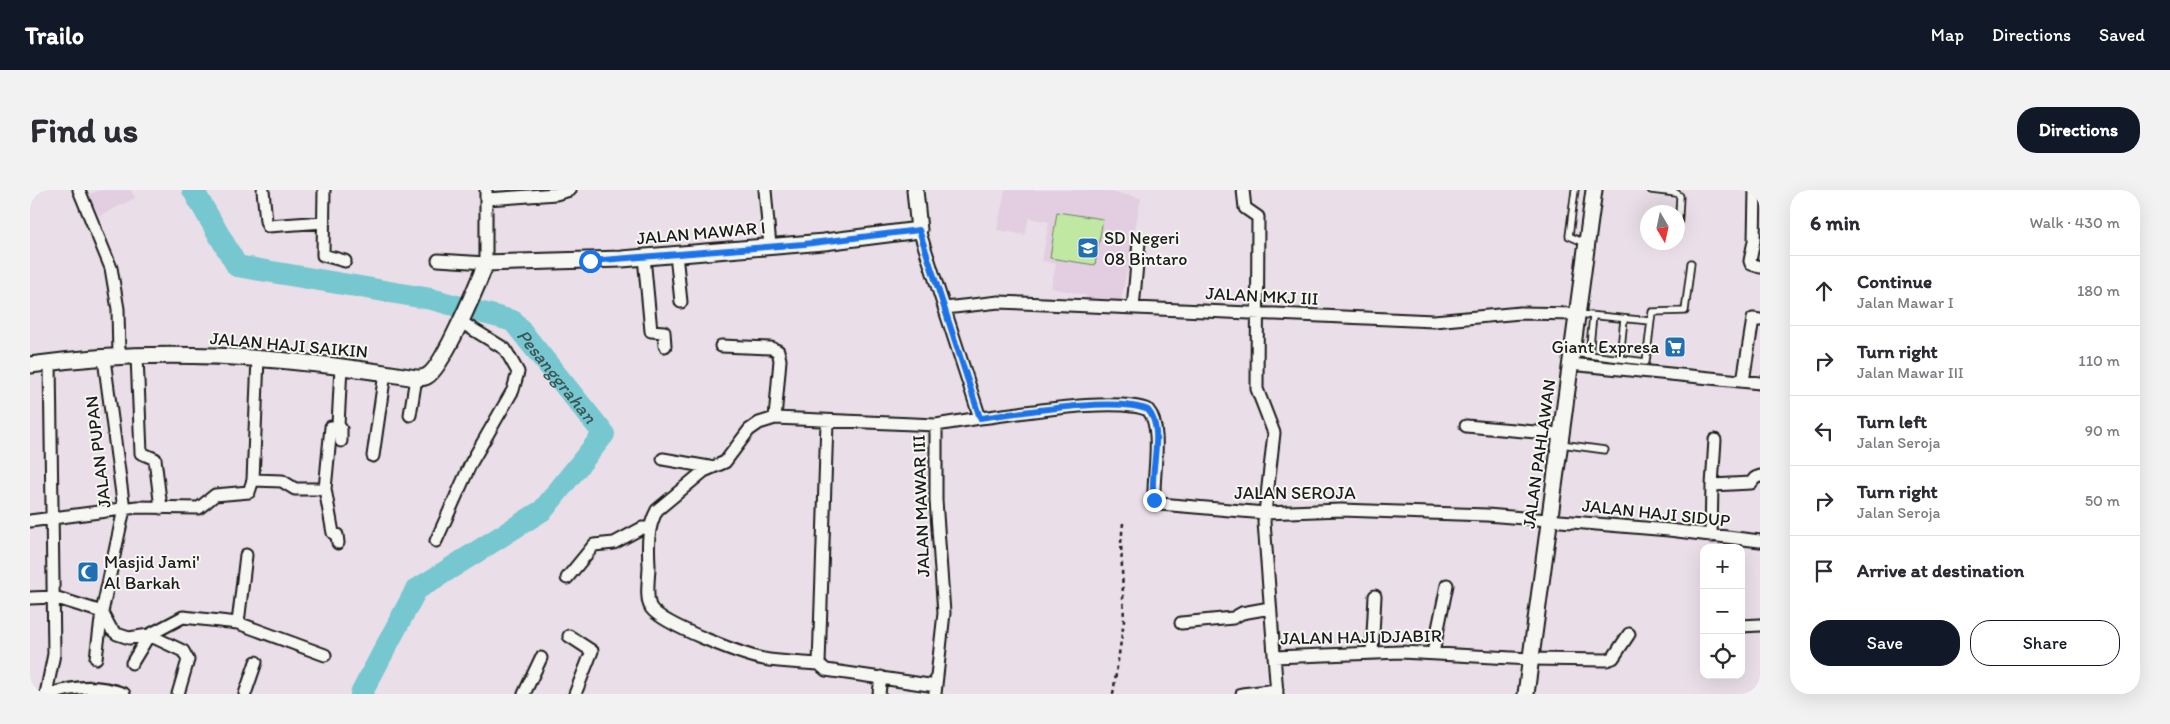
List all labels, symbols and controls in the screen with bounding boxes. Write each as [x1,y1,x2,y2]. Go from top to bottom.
text: Trailo [25,21,84,50]
text: Map [1931,24,1964,46]
text: Directions [1992,24,2071,46]
text: Saved [2099,24,2145,46]
button: Directions [2017,107,2140,153]
text: Find us [30,109,138,151]
north arrow [1640,205,1685,250]
text: 6 min [1810,210,1860,235]
text: Walk · 430 m [2030,213,2120,232]
street label: JALAN MAWAR I [636,216,766,250]
place label: SD Negeri 08 Bintaro [1104,227,1187,270]
school or university icon: SD Negeri 08 Bintaro [1076,236,1100,260]
route start [579,250,602,273]
text: Continue [1857,270,1932,293]
icon: ahead [1810,277,1838,305]
text: 180 m [2077,281,2120,300]
street label: JALAN MKJ III [1205,282,1319,310]
text: Jalan Mawar I [1857,293,1954,312]
water label: Pesanggrahan [512,324,602,428]
street label: JALAN HAJI SAIKIN [209,327,369,363]
supermarket icon: Giant Expresa [1663,335,1687,359]
place label: Giant Expresa [1551,336,1659,358]
text: Turn right [1857,340,1938,363]
icon: right [1810,347,1838,375]
text: 110 m [2078,351,2120,370]
text: Jalan Mawar III [1857,363,1964,382]
street label: JALAN PAHLAWAN [1518,378,1560,530]
street label: JALAN PUPAN [80,395,116,509]
text: Turn left [1857,410,1927,433]
icon: left [1810,417,1838,445]
text: 90 m [2085,421,2120,440]
text: Jalan Seroja [1857,433,1940,452]
street label: JALAN MAWAR III [908,434,934,578]
text: Turn right [1857,480,1938,503]
street label: JALAN SEROJA [1234,482,1356,504]
icon: right [1810,487,1838,515]
route end [1143,489,1166,512]
text: 50 m [2085,491,2120,510]
street label: JALAN HAJI SIDUP [1581,494,1731,532]
text: Jalan Seroja [1857,503,1940,522]
map controls [1700,544,1745,679]
button: + [1700,544,1745,589]
place label: Masjid Jami' Al Barkah [104,551,200,594]
icon: arrive [1810,557,1838,585]
text: Arrive at destination [1857,559,2024,582]
mosque icon: Masjid Jami' Al Barkah [76,560,100,584]
button: − [1700,589,1745,634]
button: Save [1810,620,1960,666]
button: Share [1970,620,2120,666]
street label: JALAN HAJI DJABIR [1280,625,1442,649]
button: locate [1700,634,1745,679]

